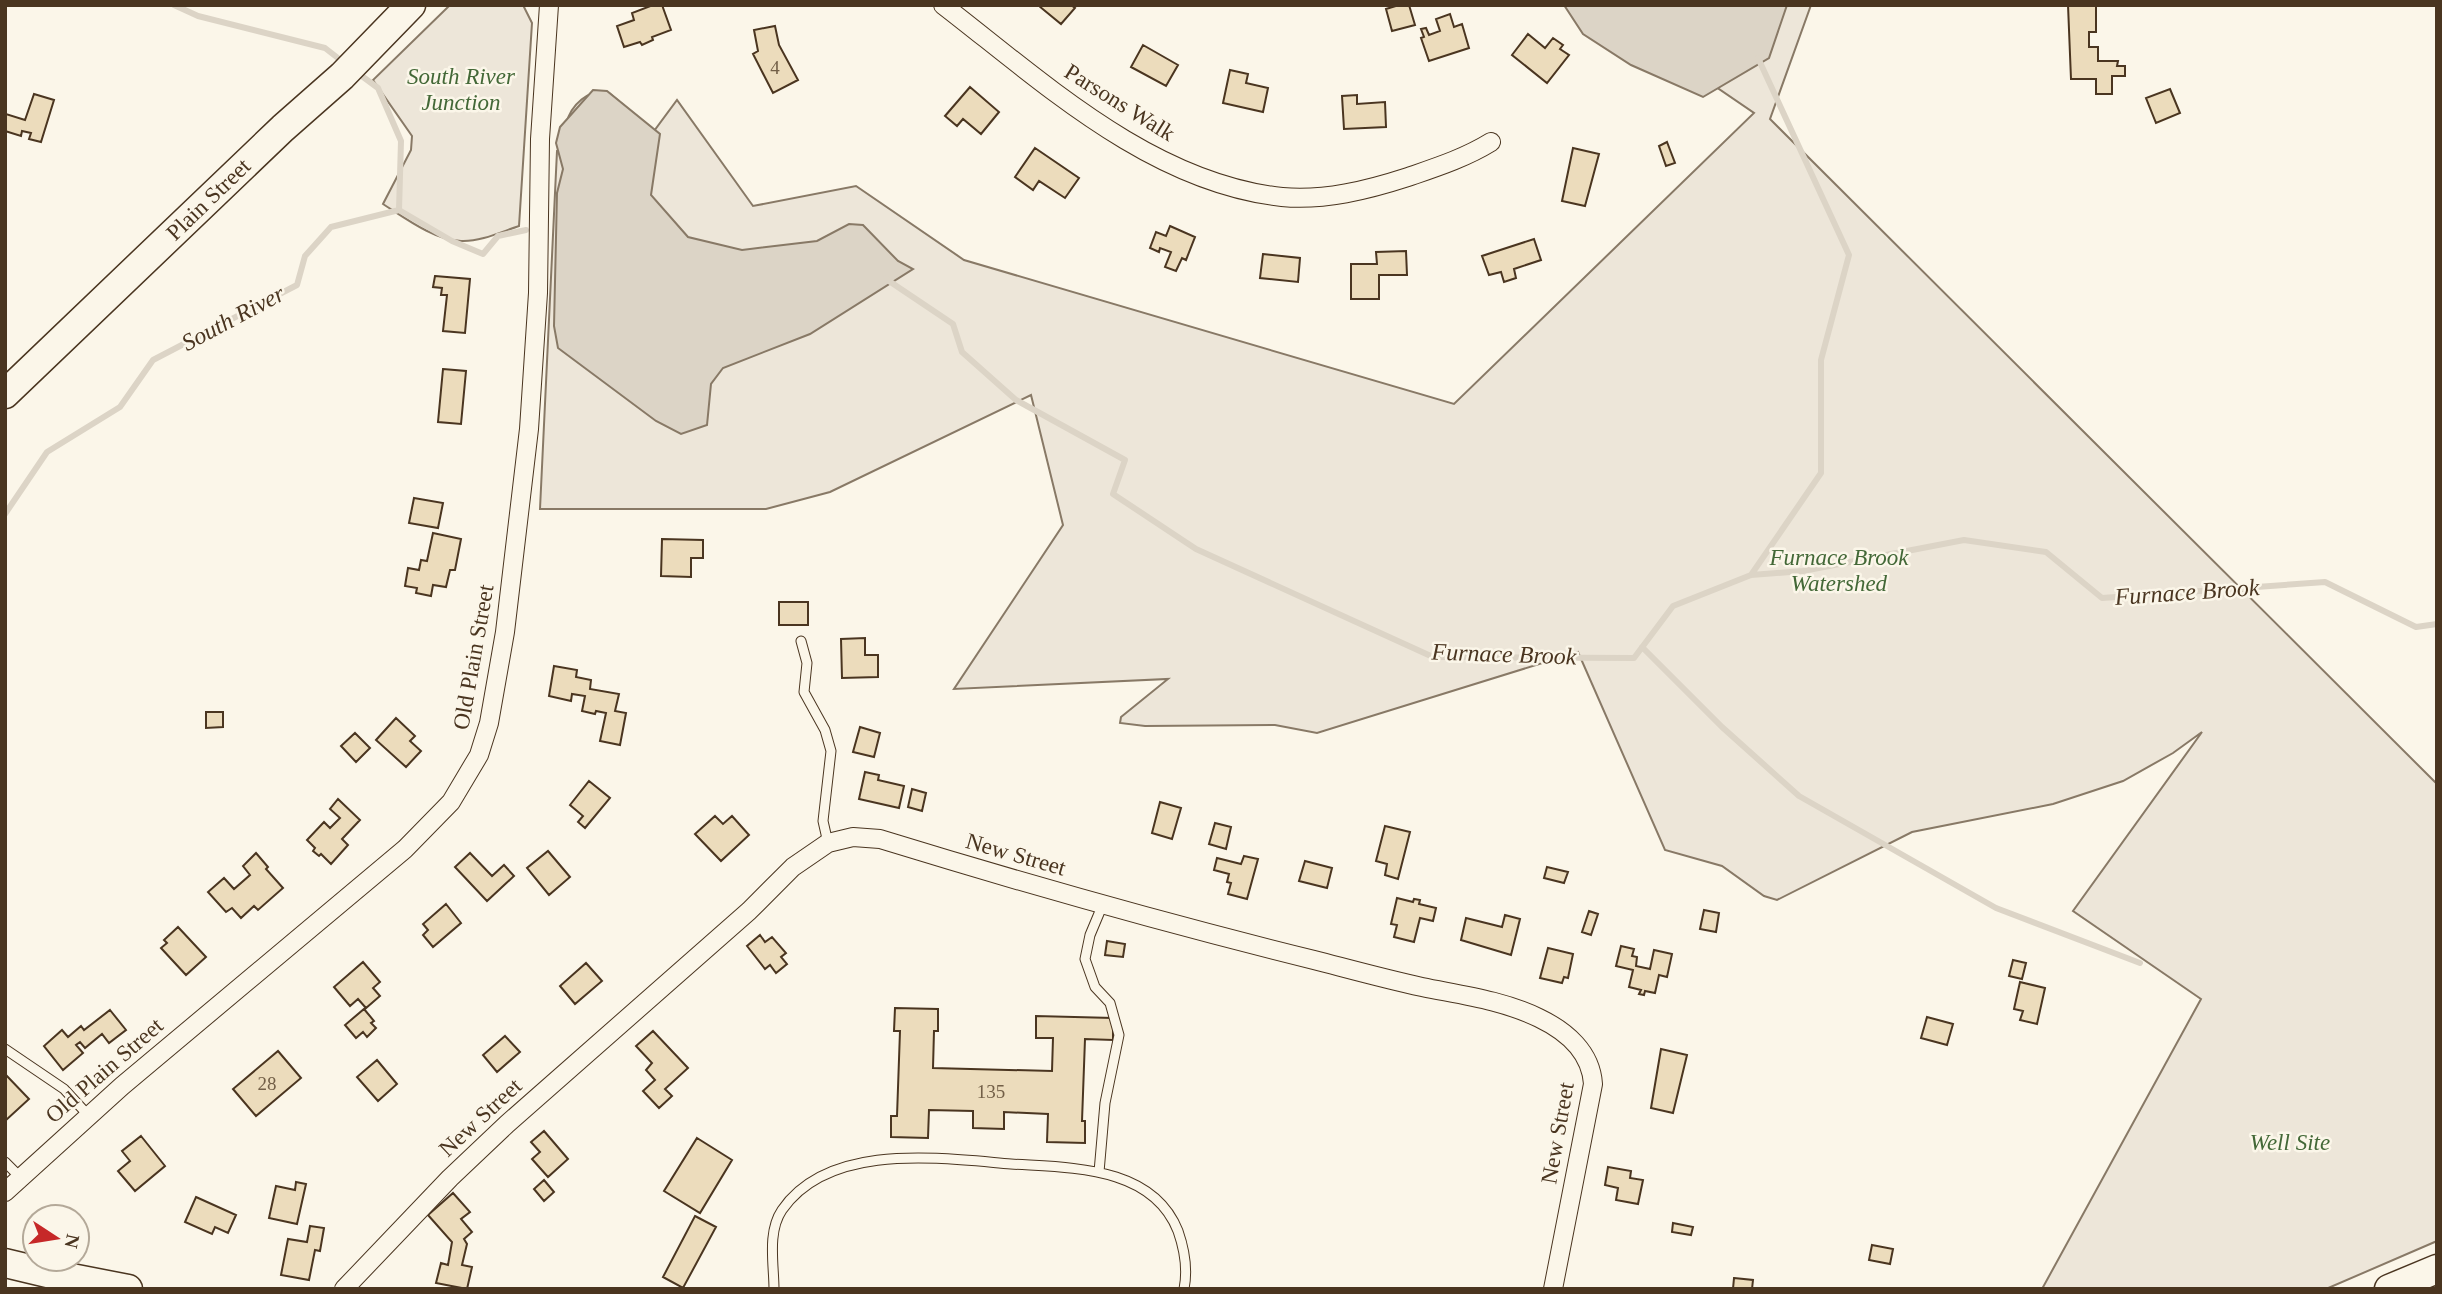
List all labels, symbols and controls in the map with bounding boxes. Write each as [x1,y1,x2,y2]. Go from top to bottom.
house number: 4 [770,57,780,78]
street label: Parsons Walk [1060,59,1180,146]
park label: South River Junction [407,64,516,115]
street label: Plain Street [161,153,256,245]
water label: South River [177,280,289,356]
park label: Furnace Brook Watershed [1768,545,1909,596]
water label: Furnace Brook [2113,574,2261,610]
street label: Old Plain Street [448,582,499,732]
water label: Furnace Brook [1430,638,1577,670]
street label: New Street [963,828,1069,881]
street label: Old Plain Street [41,1012,168,1128]
house number: 28 [258,1073,277,1094]
street label: New Street [434,1073,527,1162]
street label: New Street [1536,1080,1579,1186]
house number: 135 [977,1081,1005,1102]
park label: Well Site [2250,1130,2330,1155]
north arrow [21,1203,91,1273]
text: N [60,1233,84,1251]

